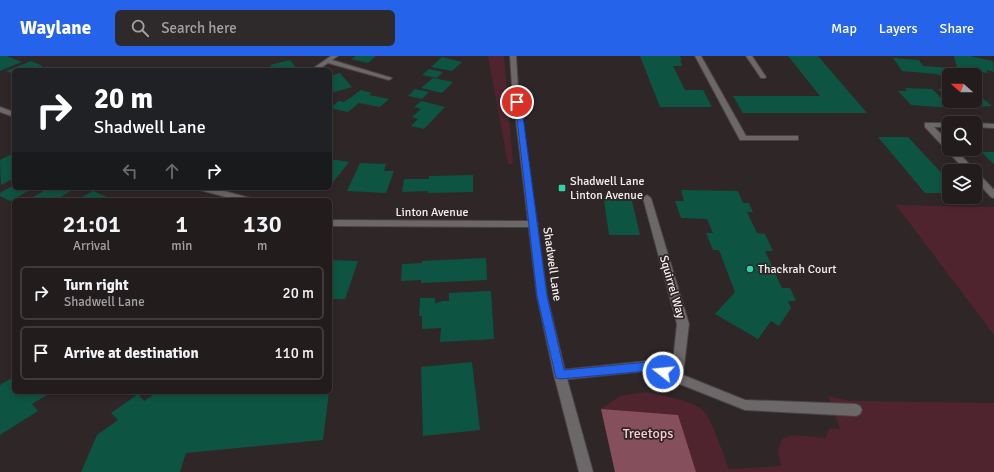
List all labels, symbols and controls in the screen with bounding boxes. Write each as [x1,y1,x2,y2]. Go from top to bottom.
search box [115,10,395,46]
text: Waylane [20,16,91,40]
icon: search [129,17,151,39]
text: Search here [161,19,237,37]
text: Map [831,20,857,37]
text: Layers [879,20,918,37]
text: Share [940,20,974,37]
north arrow [942,68,982,108]
map controls [942,68,982,204]
text: 20 m [94,82,153,116]
icon: right [28,84,80,136]
pin [500,85,534,119]
icon: arrive [506,91,528,113]
text: Shadwell Lane [94,116,206,138]
button: search [942,116,982,156]
icon: left [119,160,141,182]
icon: ahead [161,160,183,182]
icon: right [203,160,225,182]
button: layers [942,164,982,204]
place label: Shadwell Lane Linton Avenue [570,174,644,203]
marker: Shadwell Lane Linton Avenue [557,183,567,193]
street label: Linton Avenue [396,205,468,220]
text: 21:01 [62,209,121,239]
text: 1 [175,209,188,239]
text: 130 [243,209,282,239]
street label: Shadwell Lane [539,226,565,302]
text: Arrival [73,238,110,254]
text: min [171,238,192,254]
text: m [257,238,267,254]
street label: Squirrel Way [656,254,688,321]
place label: Thackrah Court [758,262,837,277]
marker: Thackrah Court [745,264,755,274]
text: Turn right [64,276,129,294]
icon: right [30,282,52,304]
text: 20 m [283,284,314,302]
text: Shadwell Lane [64,294,145,310]
icon: arrive [30,342,52,364]
text: Arrive at destination [64,344,199,362]
text: 110 m [274,344,314,362]
position arrow [642,351,684,393]
park label: Treetops [623,425,673,442]

